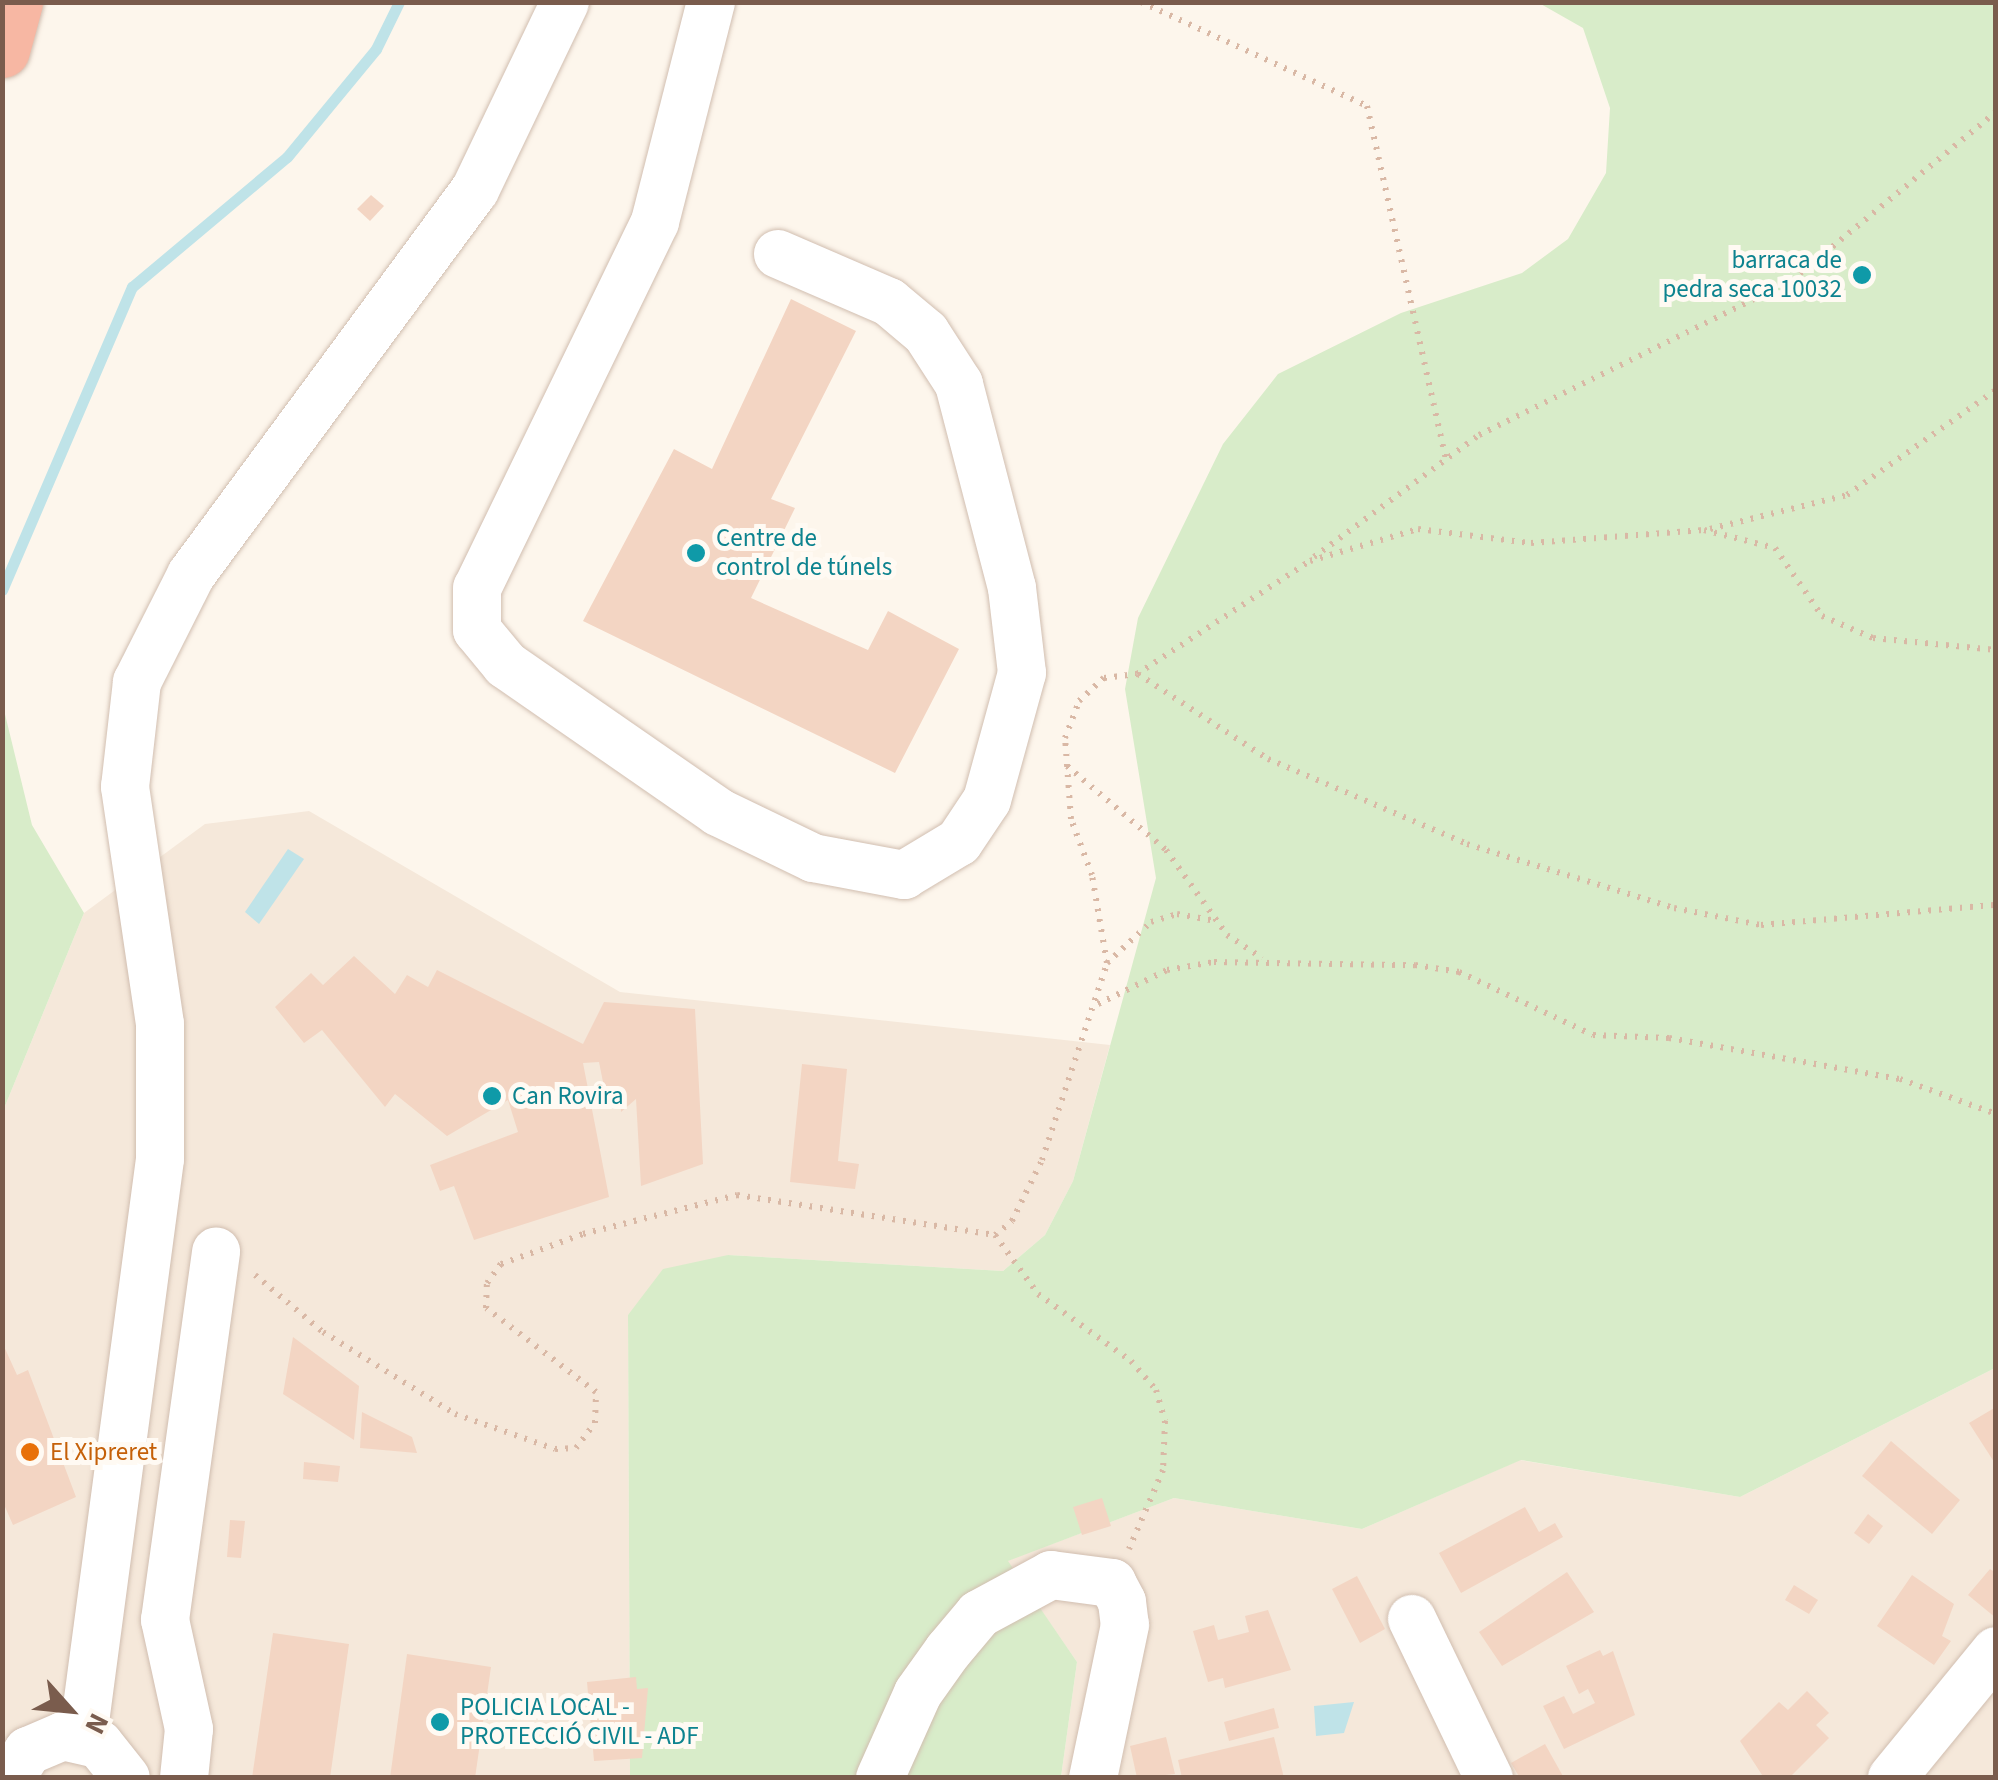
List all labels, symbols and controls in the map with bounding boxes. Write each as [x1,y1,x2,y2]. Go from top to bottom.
place label: barraca de pedra seca 10032 [1662,246,1842,305]
marker: barraca de pedra seca 10032 [1851,264,1873,286]
place label: Centre de control de túnels [716,524,892,583]
marker: Centre de control de túnels [685,542,707,564]
place label: Can Rovira [512,1081,623,1111]
marker: Can Rovira [481,1085,503,1107]
place label: El Xipreret [50,1437,157,1467]
marker: El Xipreret [19,1441,41,1463]
north arrow [20,1660,120,1760]
place label: POLICIA LOCAL - PROTECCIÓ CIVIL - ADF [460,1693,698,1752]
text: N [75,1706,119,1741]
marker: POLICIA LOCAL - PROTECCIÓ CIVIL - ADF [429,1711,451,1733]

